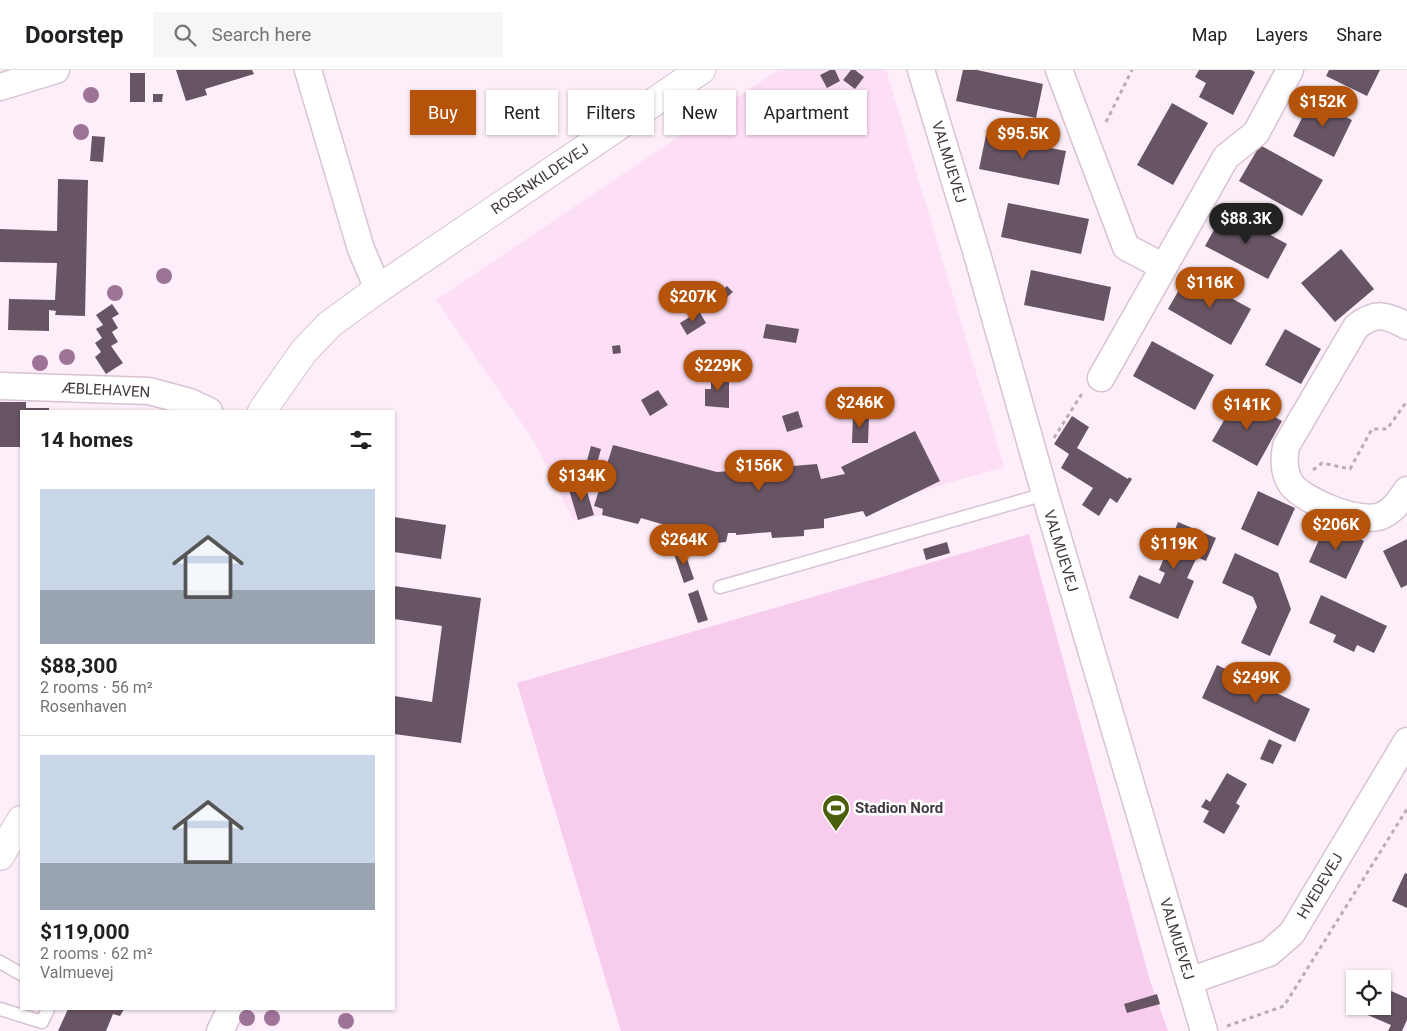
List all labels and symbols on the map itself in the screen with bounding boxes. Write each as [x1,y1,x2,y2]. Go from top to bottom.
pin: $152K [1288,85,1358,128]
pin: $95.5K [982,118,1064,160]
street label: VALMUEVEJ [928,119,970,205]
street label: ROSENKILDEVEJ [488,140,592,218]
pin: $88.3K [1205,202,1287,245]
pin: $116K [1175,266,1245,309]
pin: $207K [658,280,728,323]
pin: $229K [683,350,753,392]
street label: ÆBLEHAVEN [60,379,151,401]
pin: $246K [825,386,895,429]
pin: $141K [1212,388,1282,431]
pin: $156K [724,450,794,492]
pin: $134K [547,460,617,502]
street label: VALMUEVEJ [1040,508,1082,594]
pin: $206K [1301,508,1371,551]
pin: $264K [649,524,719,566]
pin: $119K [1139,528,1209,570]
pin: $249K [1221,662,1291,704]
sports icon: Stadion Nord [821,793,851,832]
place label: Stadion Nord [855,799,943,817]
street label: HVEDEVEJ [1293,850,1347,922]
street label: VALMUEVEJ [1156,896,1198,982]

